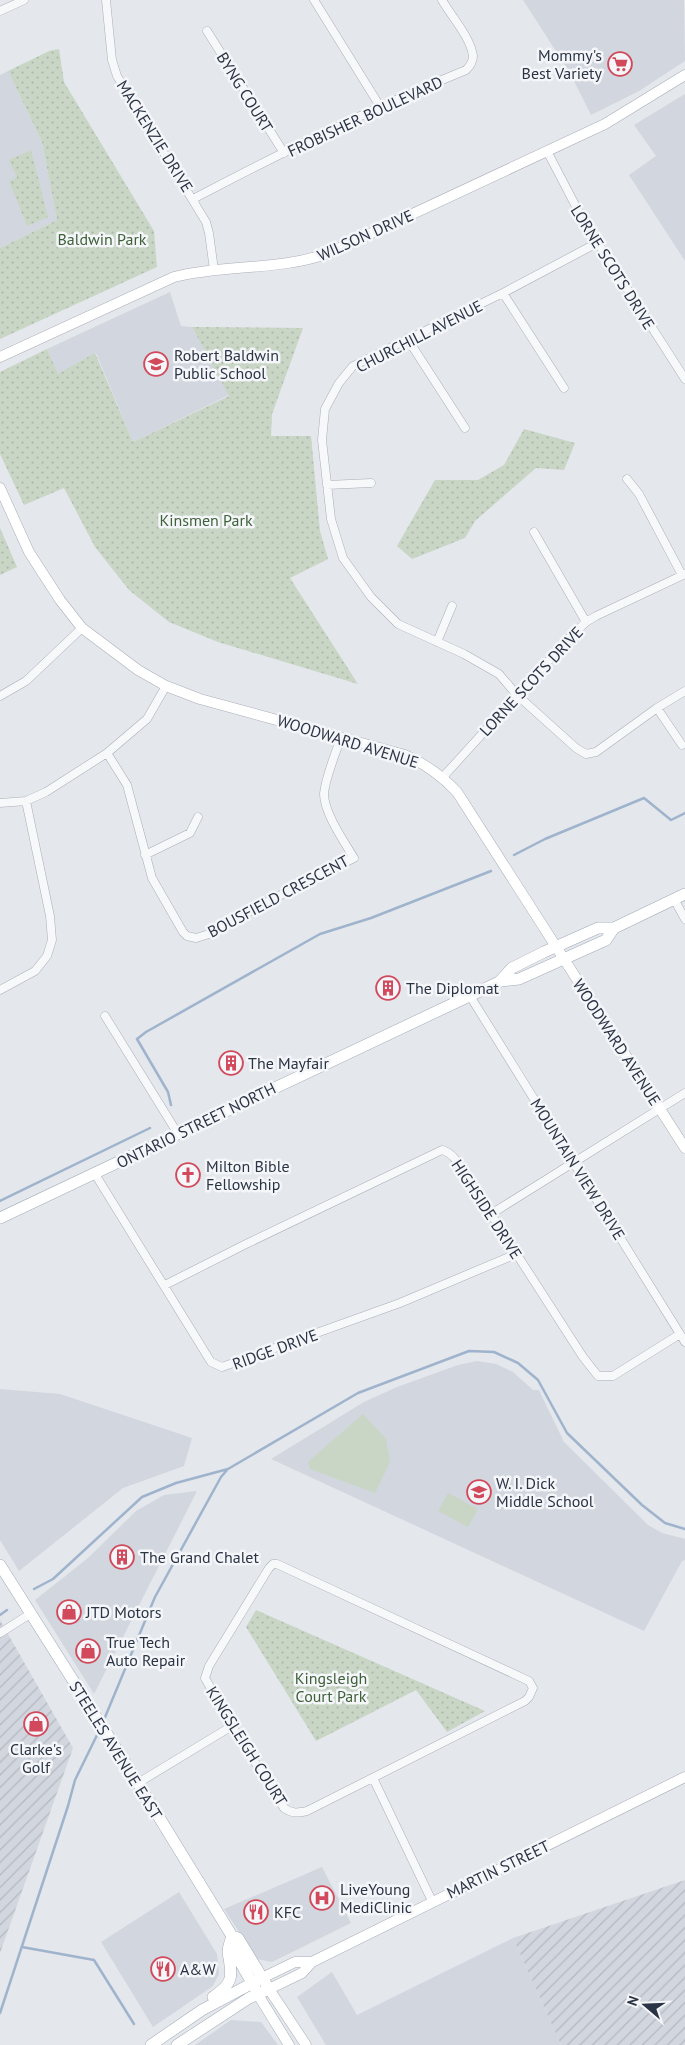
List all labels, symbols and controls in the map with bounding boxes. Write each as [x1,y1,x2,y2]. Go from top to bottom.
place label: Mommy's Best Variety [522,45,603,83]
street label: BYNG COURT [213,48,278,136]
supermarket icon: Mommy's Best Variety [607,51,633,77]
street label: FROBISHER BOULEVARD [284,71,446,161]
street label: MACKENZIE DRIVE [113,76,197,196]
street label: LORNE SCOTS DRIVE [567,201,659,333]
street label: WILSON DRIVE [314,205,416,265]
park label: Baldwin Park [57,229,147,249]
street label: CHURCHILL AVENUE [352,295,486,377]
place label: Robert Baldwin Public School [174,345,279,383]
school or university icon: Robert Baldwin Public School [143,351,169,377]
park label: Kinsmen Park [159,510,253,530]
street label: LORNE SCOTS DRIVE [475,622,587,740]
street label: WOODWARD AVENUE [275,710,421,772]
street label: BOUSFIELD CRESCENT [204,850,352,942]
building icon: The Diplomat [375,975,401,1001]
street label: WOODWARD AVENUE [569,975,665,1109]
place label: The Diplomat [406,978,500,998]
building icon: The Mayfair [218,1050,244,1076]
place label: The Mayfair [248,1053,329,1073]
street label: ONTARIO STREET NORTH [113,1078,279,1172]
street label: MOUNTAIN VIEW DRIVE [526,1095,630,1243]
street label: HIGHSIDE DRIVE [447,1155,527,1263]
place label: Milton Bible Fellowship [206,1156,290,1194]
church icon: Milton Bible Fellowship [175,1162,201,1188]
street label: RIDGE DRIVE [229,1324,321,1374]
place label: W. I. Dick Middle School [496,1473,594,1511]
school or university icon: W. I. Dick Middle School [466,1479,492,1505]
building icon: The Grand Chalet [109,1544,135,1570]
place label: The Grand Chalet [140,1547,259,1567]
shop icon: JTD Motors [56,1599,82,1625]
place label: JTD Motors [85,1602,162,1622]
place label: True Tech Auto Repair [106,1632,186,1670]
shop icon: True Tech Auto Repair [75,1638,101,1664]
park label: Kingsleigh Court Park [295,1668,367,1706]
street label: STEELES AVENUE EAST [65,1677,167,1823]
street label: KINGSLEIGH COURT [202,1682,292,1810]
shop icon: Clarke's Golf [23,1711,49,1737]
place label: Clarke's Golf [10,1739,62,1777]
street label: MARTIN STREET [443,1835,553,1903]
place label: LiveYoung MediClinic [340,1879,412,1917]
hospital icon: LiveYoung MediClinic [309,1885,335,1911]
restaurant icon: KFC [243,1899,269,1925]
place label: KFC [274,1902,301,1922]
restaurant icon: A&W [150,1956,176,1982]
place label: A&W [180,1959,216,1979]
north arrow [620,1980,670,2030]
text: N [623,1993,643,2008]

